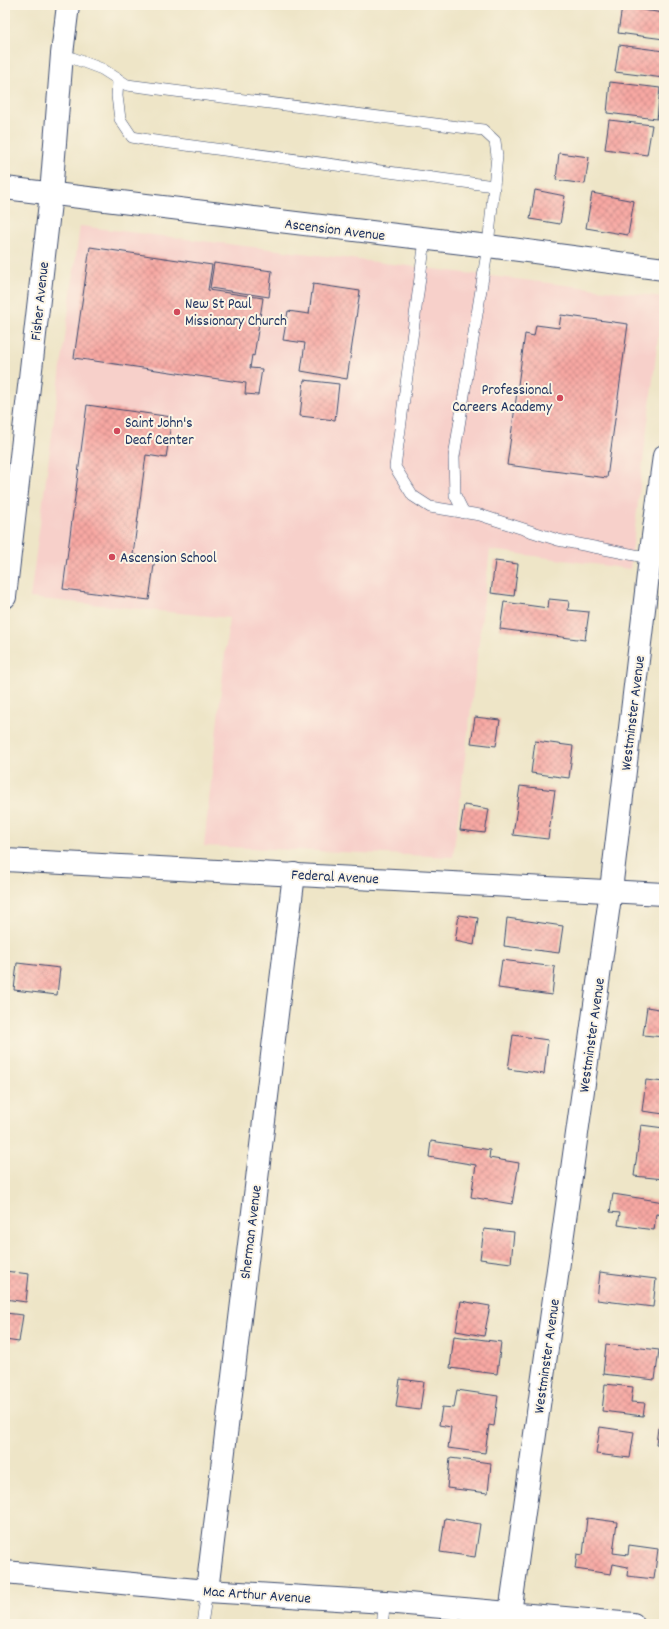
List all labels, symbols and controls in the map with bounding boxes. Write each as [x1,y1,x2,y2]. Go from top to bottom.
street label: Ascension Avenue [283,214,387,248]
street label: Fisher Avenue [26,260,56,342]
place label: New St Paul Missionary Church [185,294,287,333]
marker: New St Paul Missionary Church [172,307,182,317]
place label: Professional Careers Academy [452,380,553,419]
marker: Professional Careers Academy [555,393,565,403]
place label: Saint John's Deaf Center [125,413,194,452]
marker: Saint John's Deaf Center [112,426,122,436]
place label: Ascension School [120,548,217,570]
marker: Ascension School [107,552,117,562]
street label: Westminster Avenue [616,654,652,772]
street label: Federal Avenue [291,865,380,891]
street label: Westminster Avenue [574,976,612,1094]
street label: Sherman Avenue [235,1184,269,1280]
street label: Westminster Avenue [529,1297,567,1415]
street label: Mac Arthur Avenue [202,1581,312,1611]

